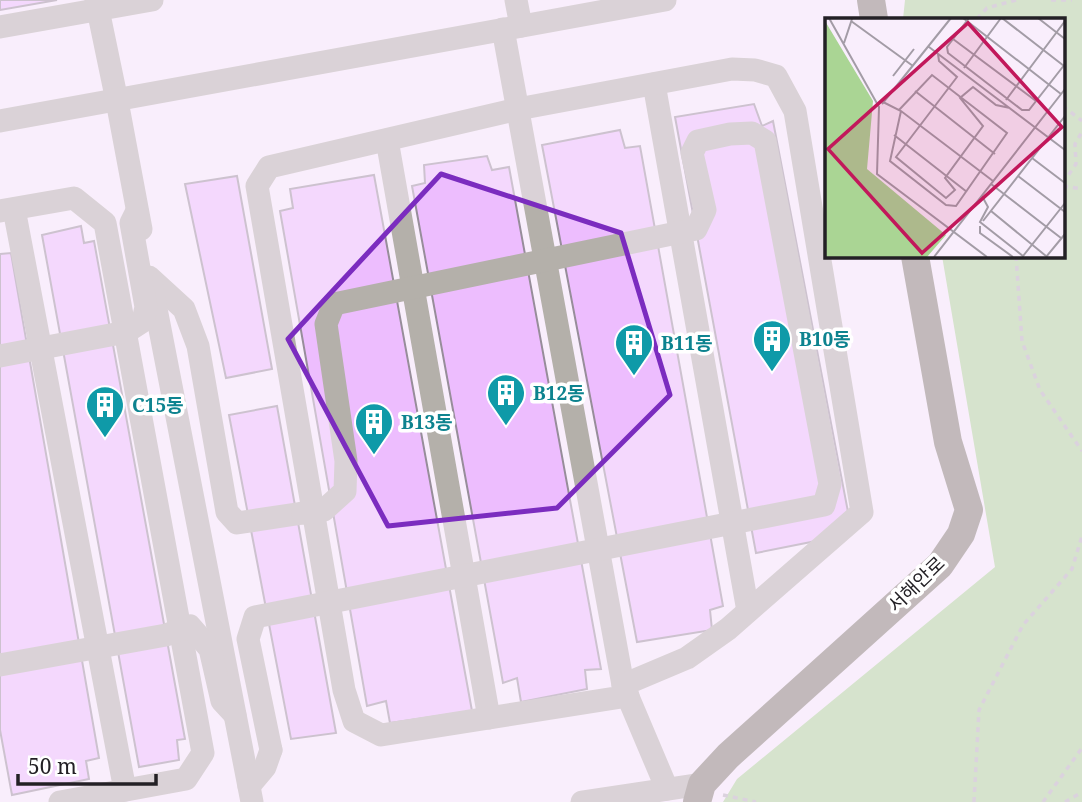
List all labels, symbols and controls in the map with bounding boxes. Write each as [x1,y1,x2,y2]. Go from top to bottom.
inset map [825,18,1064,257]
building icon: B10동 [751,318,793,373]
building icon: B11동 [613,322,655,377]
place label: B10동 [799,326,851,352]
place label: B11동 [661,330,713,356]
building icon: B12동 [485,372,527,427]
place label: B12동 [533,380,585,406]
building icon: C15동 [84,384,126,439]
place label: C15동 [132,392,184,418]
building icon: B13동 [353,401,395,456]
place label: B13동 [401,409,453,435]
street label: 서해안로 [882,550,950,618]
scale bar [18,742,156,786]
text: 50 m [28,752,77,780]

